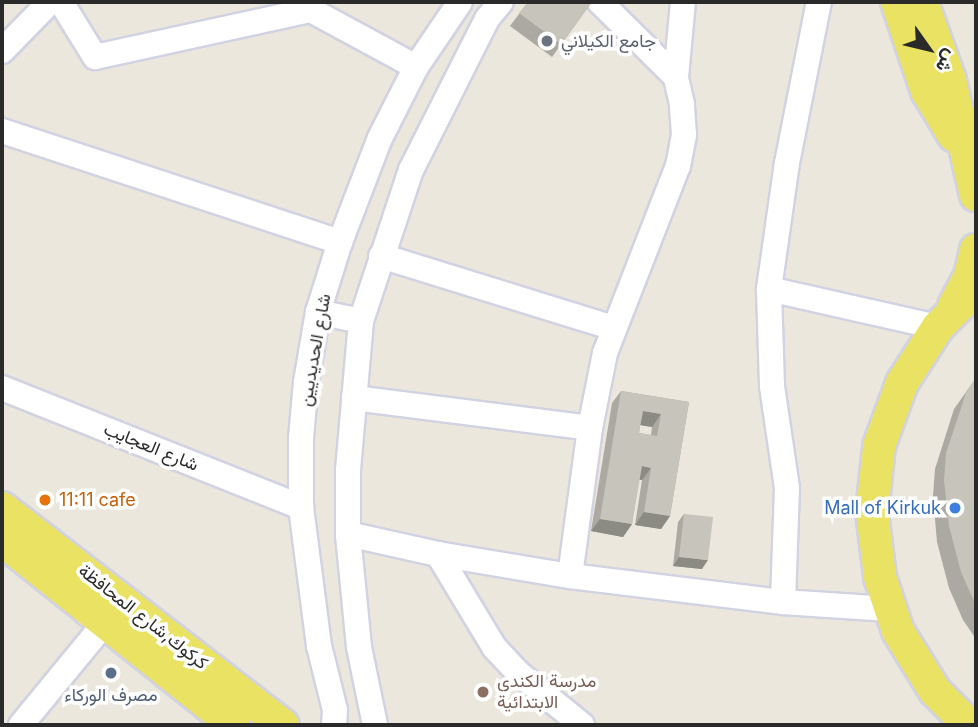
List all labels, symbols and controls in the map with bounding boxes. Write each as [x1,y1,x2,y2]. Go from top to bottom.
north arrow [894,14,964,84]
place label: جامع الكيلاني [561,30,656,52]
marker: جامع الكيلاني [539,33,555,49]
text: ش [931,45,963,77]
street label: شارع الحديديين [294,292,336,408]
street label: شارع العجايب [100,418,202,476]
place label: 11:11 cafe [59,489,136,511]
marker: 11:11 cafe [37,492,53,508]
place label: Mall of Kirkuk [824,497,941,519]
marker: Mall of Kirkuk [947,500,963,516]
street label: كركوك,شارع المحافظة [74,560,212,674]
marker: مصرف الوركاء [103,665,119,681]
place label: مدرسة الكندي الابتدائية [497,671,596,714]
place label: مصرف الوركاء [64,684,158,706]
marker: مدرسة الكندي الابتدائية [475,684,491,700]

